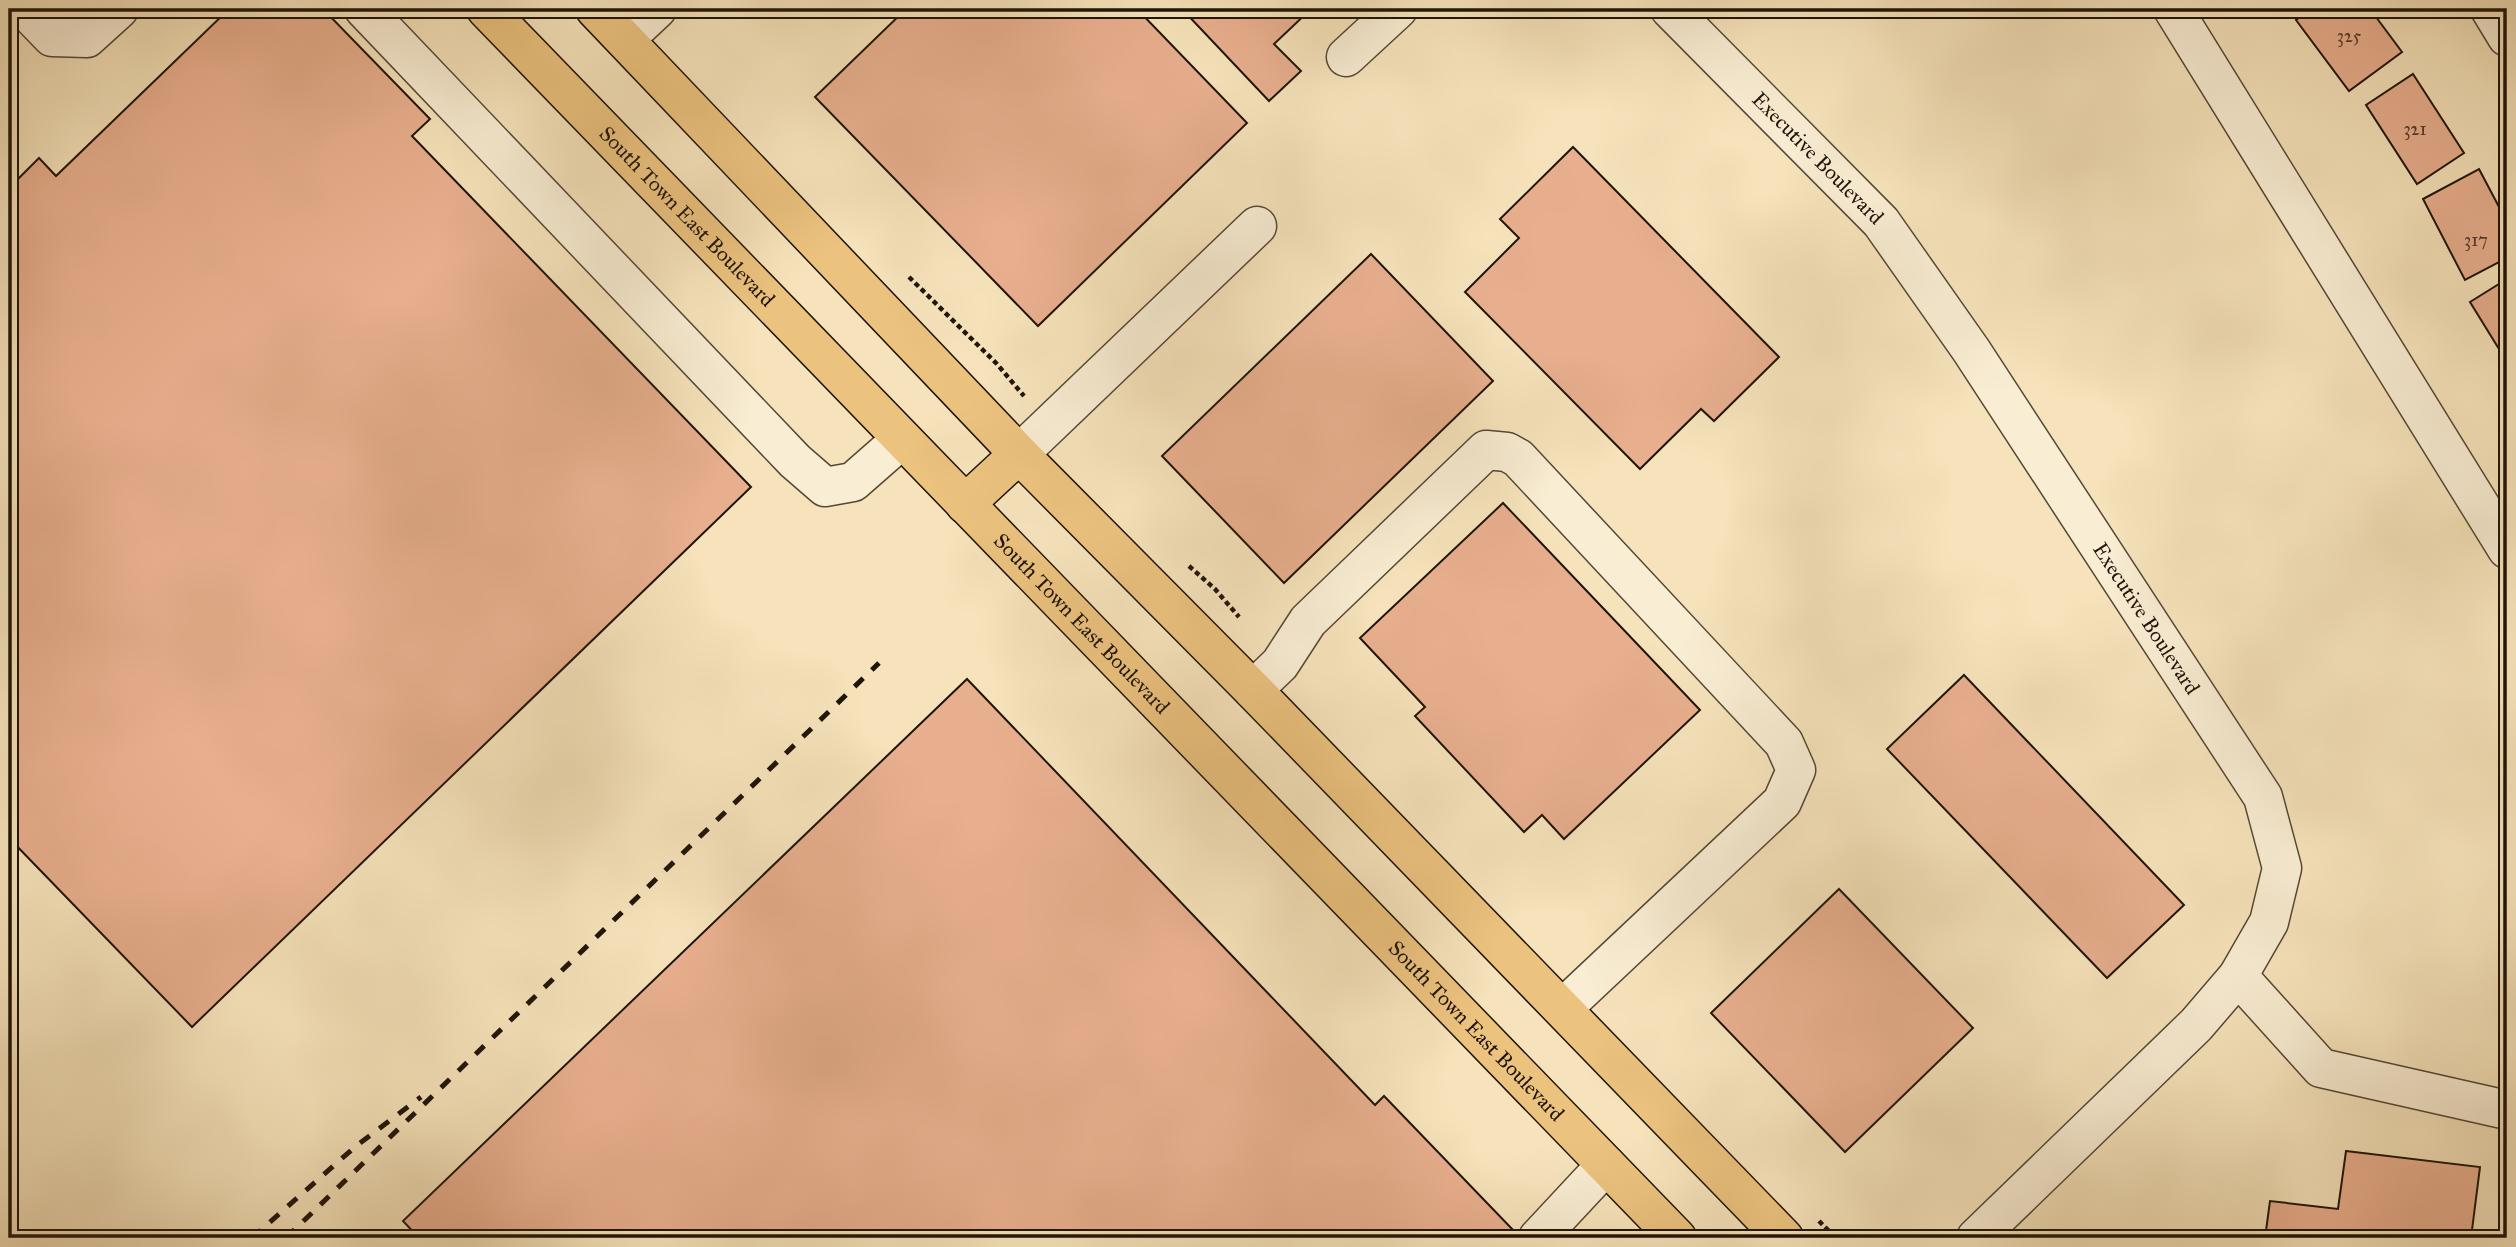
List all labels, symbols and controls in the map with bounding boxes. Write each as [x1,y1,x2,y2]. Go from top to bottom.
house number: 325 [2337,25,2362,47]
street label: Executive Boulevard [1746,86,1889,230]
house number: 321 [2403,118,2427,140]
street label: South Town East Boulevard [594,121,781,313]
house number: 317 [2464,229,2488,251]
street label: South Town East Boulevard [988,528,1175,720]
street label: Executive Boulevard [2087,538,2206,700]
street label: South Town East Boulevard [1383,935,1570,1127]

